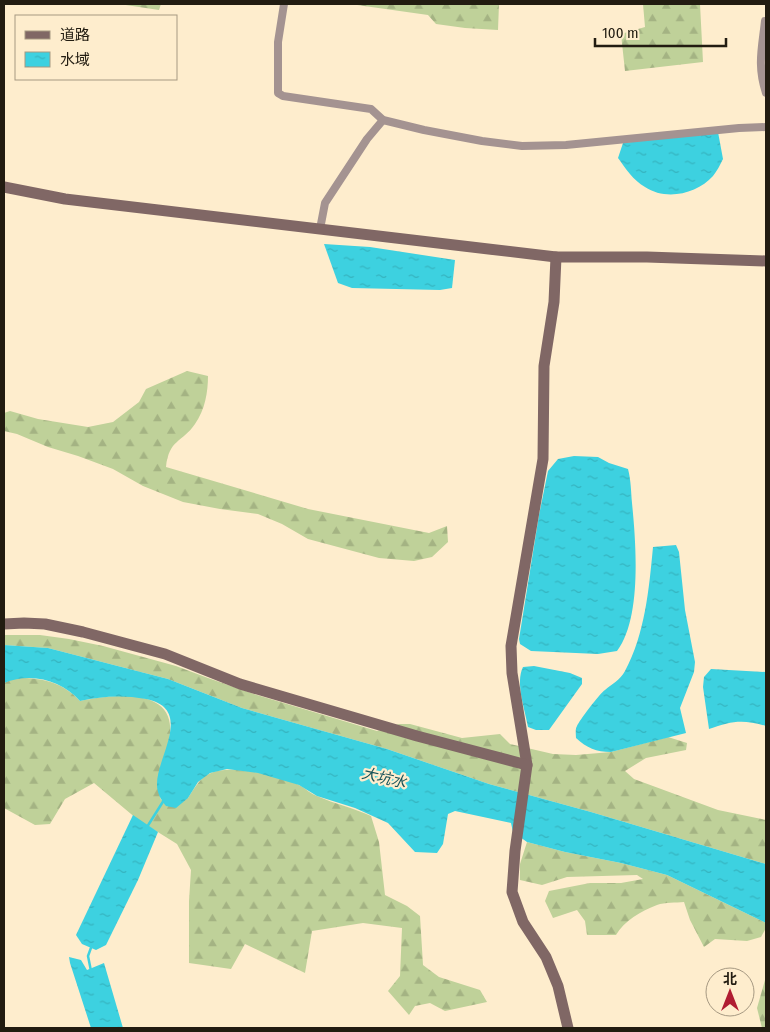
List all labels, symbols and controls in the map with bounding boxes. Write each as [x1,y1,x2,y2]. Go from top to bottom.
legend [15,15,178,80]
scale bar [595,15,726,47]
text: 100 m [602,24,639,42]
text: 道路 [60,26,90,44]
text: 水域 [60,51,90,69]
water label: 大坑水 [360,764,409,792]
north arrow [705,967,755,1017]
text: 北 [723,971,737,988]

